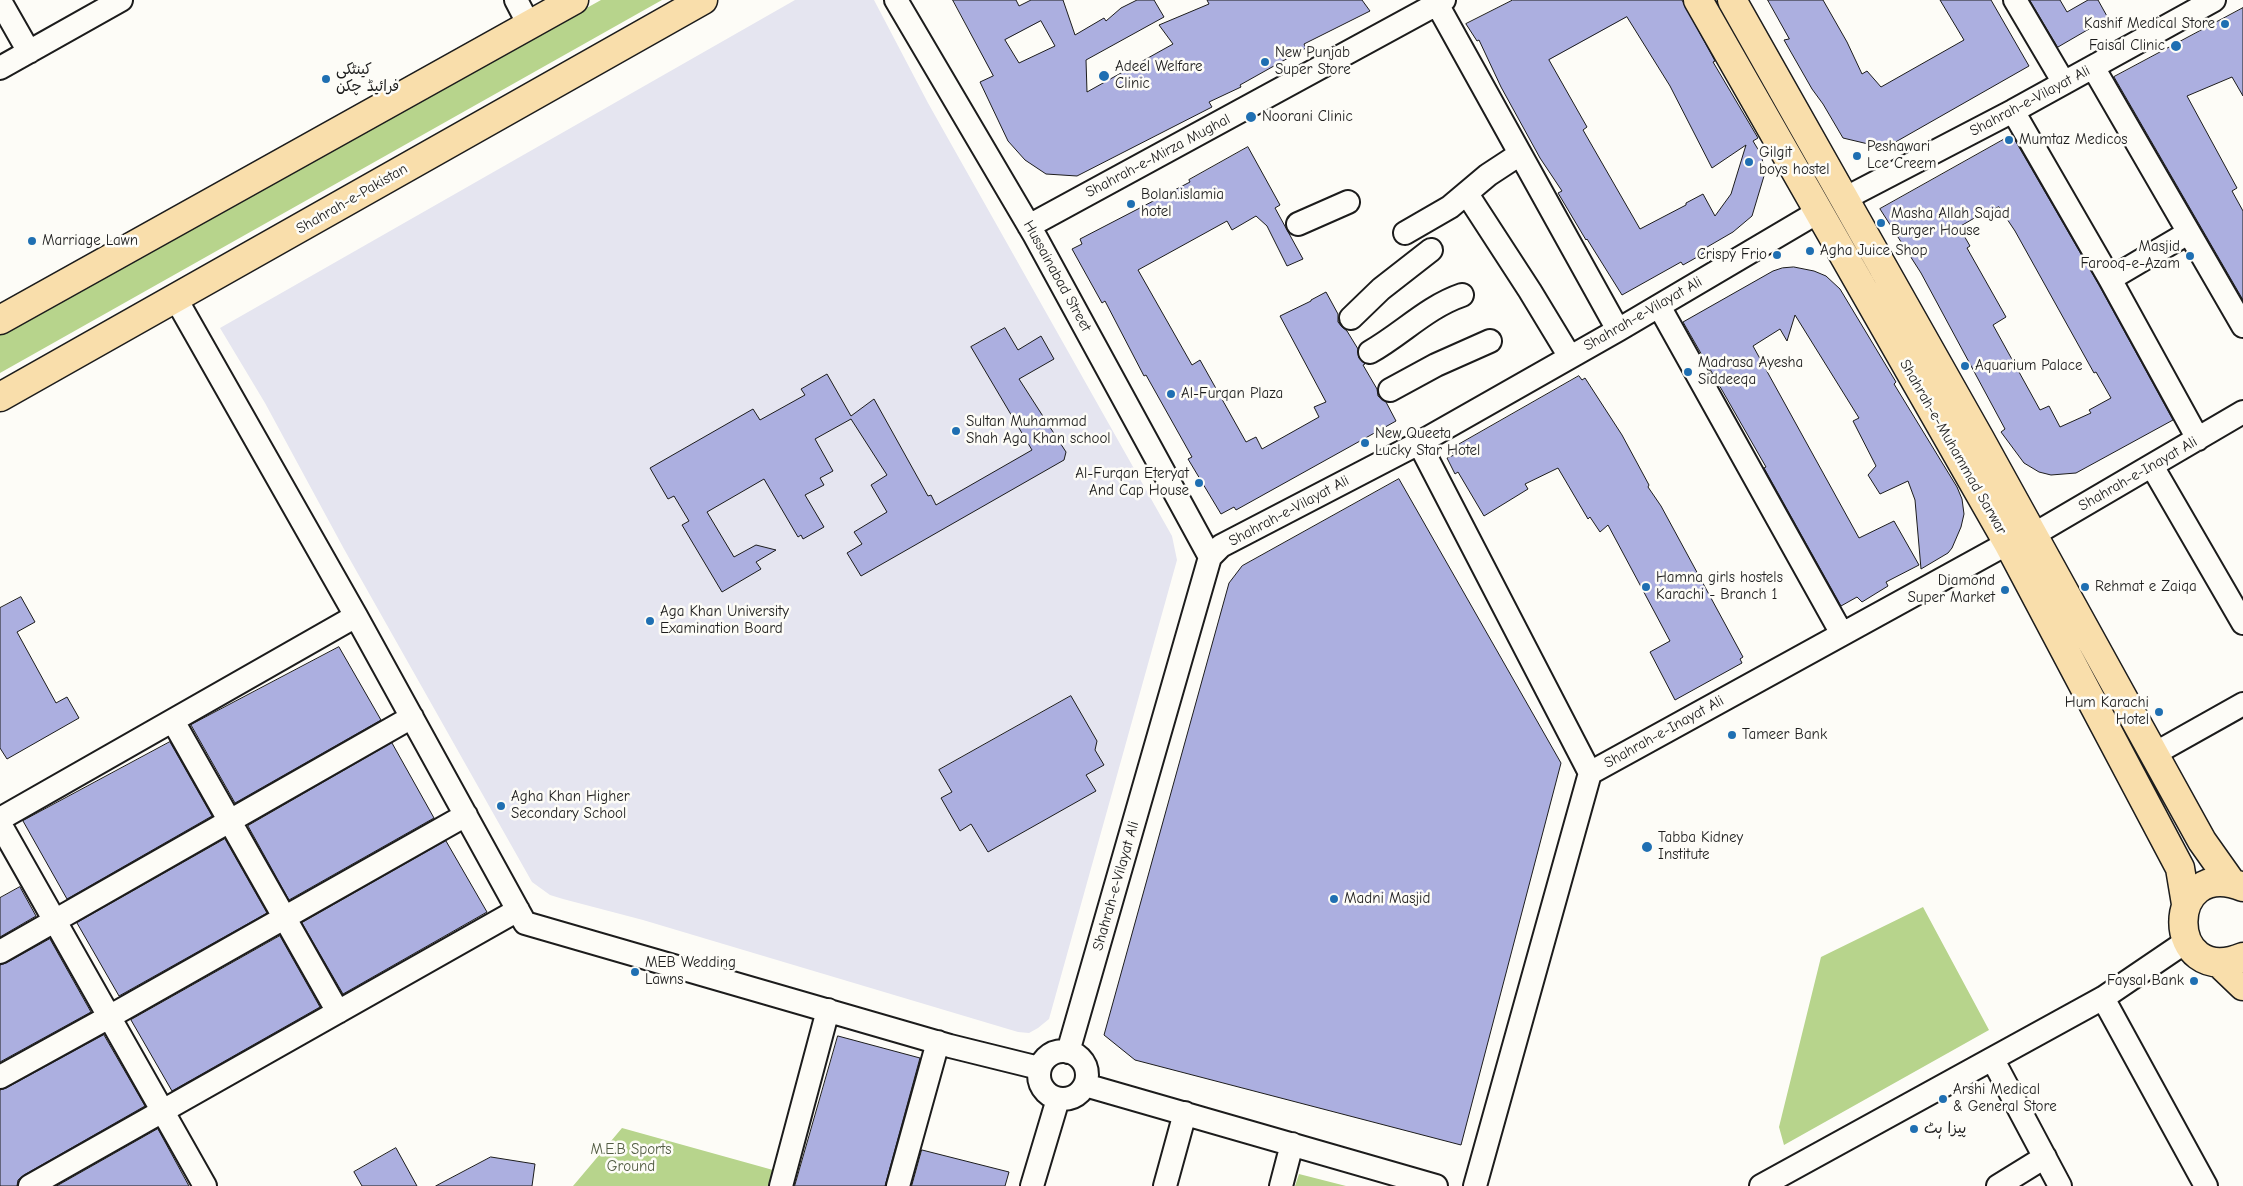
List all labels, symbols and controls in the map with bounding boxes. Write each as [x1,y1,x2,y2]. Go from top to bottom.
place label: Kashif Medical Store [2084,15,2215,33]
marker: Kashif Medical Store [2219,18,2231,30]
place label: Faisal Clinic [2089,37,2165,55]
marker: Faisal Clinic [2169,39,2183,53]
place label: New Punjab Super Store [1275,44,1351,79]
marker: New Punjab Super Store [1259,56,1271,68]
place label: Adeel Welfare Clinic [1115,58,1203,93]
place label: کینٹکی فرائیڈ چکن [336,61,399,96]
street label: Shahrah-e-Vilayat Ali [1967,62,2093,140]
marker: Adeel Welfare Clinic [1097,69,1111,83]
marker: کینٹکی فرائیڈ چکن [320,73,332,85]
place label: Noorani Clinic [1262,108,1353,126]
street label: Shahrah-e-Mirza Mughal [1083,110,1233,202]
marker: Noorani Clinic [1244,110,1258,124]
place label: Mumtaz Medicos [2019,131,2127,149]
marker: Mumtaz Medicos [2003,134,2015,146]
place label: Peshawari Lce Creem [1867,138,1936,173]
place label: Gilgit boys hostel [1759,144,1830,179]
marker: Peshawari Lce Creem [1851,150,1863,162]
marker: Gilgit boys hostel [1743,156,1755,168]
street label: Shahrah-e-Pakistan [293,160,411,238]
place label: Bolan.islamia hotel [1141,186,1224,221]
marker: Bolan.islamia hotel [1125,198,1137,210]
place label: Masha Allah Sajad Burger House [1891,205,2010,240]
street label: Hussainabad Street [1019,217,1095,335]
marker: Masha Allah Sajad Burger House [1875,217,1887,229]
place label: Marriage Lawn [42,232,138,250]
marker: Marriage Lawn [26,235,38,247]
place label: Masjid Farooq-e-Azam [2080,238,2180,273]
place label: Agha Juice Shop [1820,242,1927,260]
marker: Agha Juice Shop [1804,245,1816,257]
place label: Crispy Frio [1697,246,1767,264]
marker: Crispy Frio [1771,249,1783,261]
marker: Masjid Farooq-e-Azam [2184,250,2196,262]
street label: Shahrah-e-Vilayat Ali [1581,273,1705,355]
place label: Madrasa Ayesha Siddeeqa [1698,354,1803,389]
street label: Shahrah-e-Muhammad Sarwar [1895,356,2011,538]
place label: Aquarium Palace [1975,357,2083,375]
marker: Aquarium Palace [1959,360,1971,372]
marker: Madrasa Ayesha Siddeeqa [1682,366,1694,378]
place label: Al-Furqan Plaza [1181,385,1283,403]
marker: Al-Furqan Plaza [1165,388,1177,400]
place label: Sultan Muhammad Shah Aga Khan school [966,413,1111,448]
marker: Sultan Muhammad Shah Aga Khan school [950,425,962,437]
place label: New Queeta Lucky Star Hotel [1375,425,1480,460]
street label: Shahrah-e-Inayat Ali [2075,433,2201,515]
marker: New Queeta Lucky Star Hotel [1359,437,1371,449]
place label: Al-Furqan Eteryat And Cap House [1075,465,1189,500]
street label: Shahrah-e-Vilayat Ali [1226,472,1352,550]
marker: Al-Furqan Eteryat And Cap House [1193,477,1205,489]
place label: Hamna girls hostels Karachi - Branch 1 [1656,569,1783,604]
place label: Diamond Super Market [1908,572,1995,607]
place label: Rehmat e Zaiqa [2095,578,2197,596]
marker: Hamna girls hostels Karachi - Branch 1 [1640,581,1652,593]
marker: Rehmat e Zaiqa [2079,581,2091,593]
marker: Diamond Super Market [1999,584,2011,596]
place label: Aga Khan University Examination Board [660,603,789,638]
marker: Aga Khan University Examination Board [644,615,656,627]
street label: Shahrah-e-Inayat Ali [1601,692,1727,772]
place label: Hum Karachi Hotel [2065,694,2149,729]
marker: Hum Karachi Hotel [2153,706,2165,718]
place label: Tameer Bank [1742,726,1827,744]
marker: Tameer Bank [1726,729,1738,741]
place label: Agha Khan Higher Secondary School [511,788,630,823]
marker: Agha Khan Higher Secondary School [495,800,507,812]
street label: Shahrah-e-Vilayat Ali [1089,819,1143,953]
place label: Tabba Kidney Institute [1658,829,1743,864]
marker: Tabba Kidney Institute [1640,840,1654,854]
place label: Madni Masjid [1344,890,1430,908]
marker: Madni Masjid [1328,893,1340,905]
place label: MEB Wedding Lawns [645,954,736,989]
marker: MEB Wedding Lawns [629,966,641,978]
place label: Faysal Bank [2107,972,2184,990]
marker: Faysal Bank [2188,975,2200,987]
place label: Arshi Medical & General Store [1953,1081,2057,1116]
marker: Arshi Medical & General Store [1937,1093,1949,1105]
place label: پیزا ہٹ [1924,1120,1966,1138]
marker: پیزا ہٹ [1908,1123,1920,1135]
park label: M.E.B Sports Ground [590,1141,672,1176]

